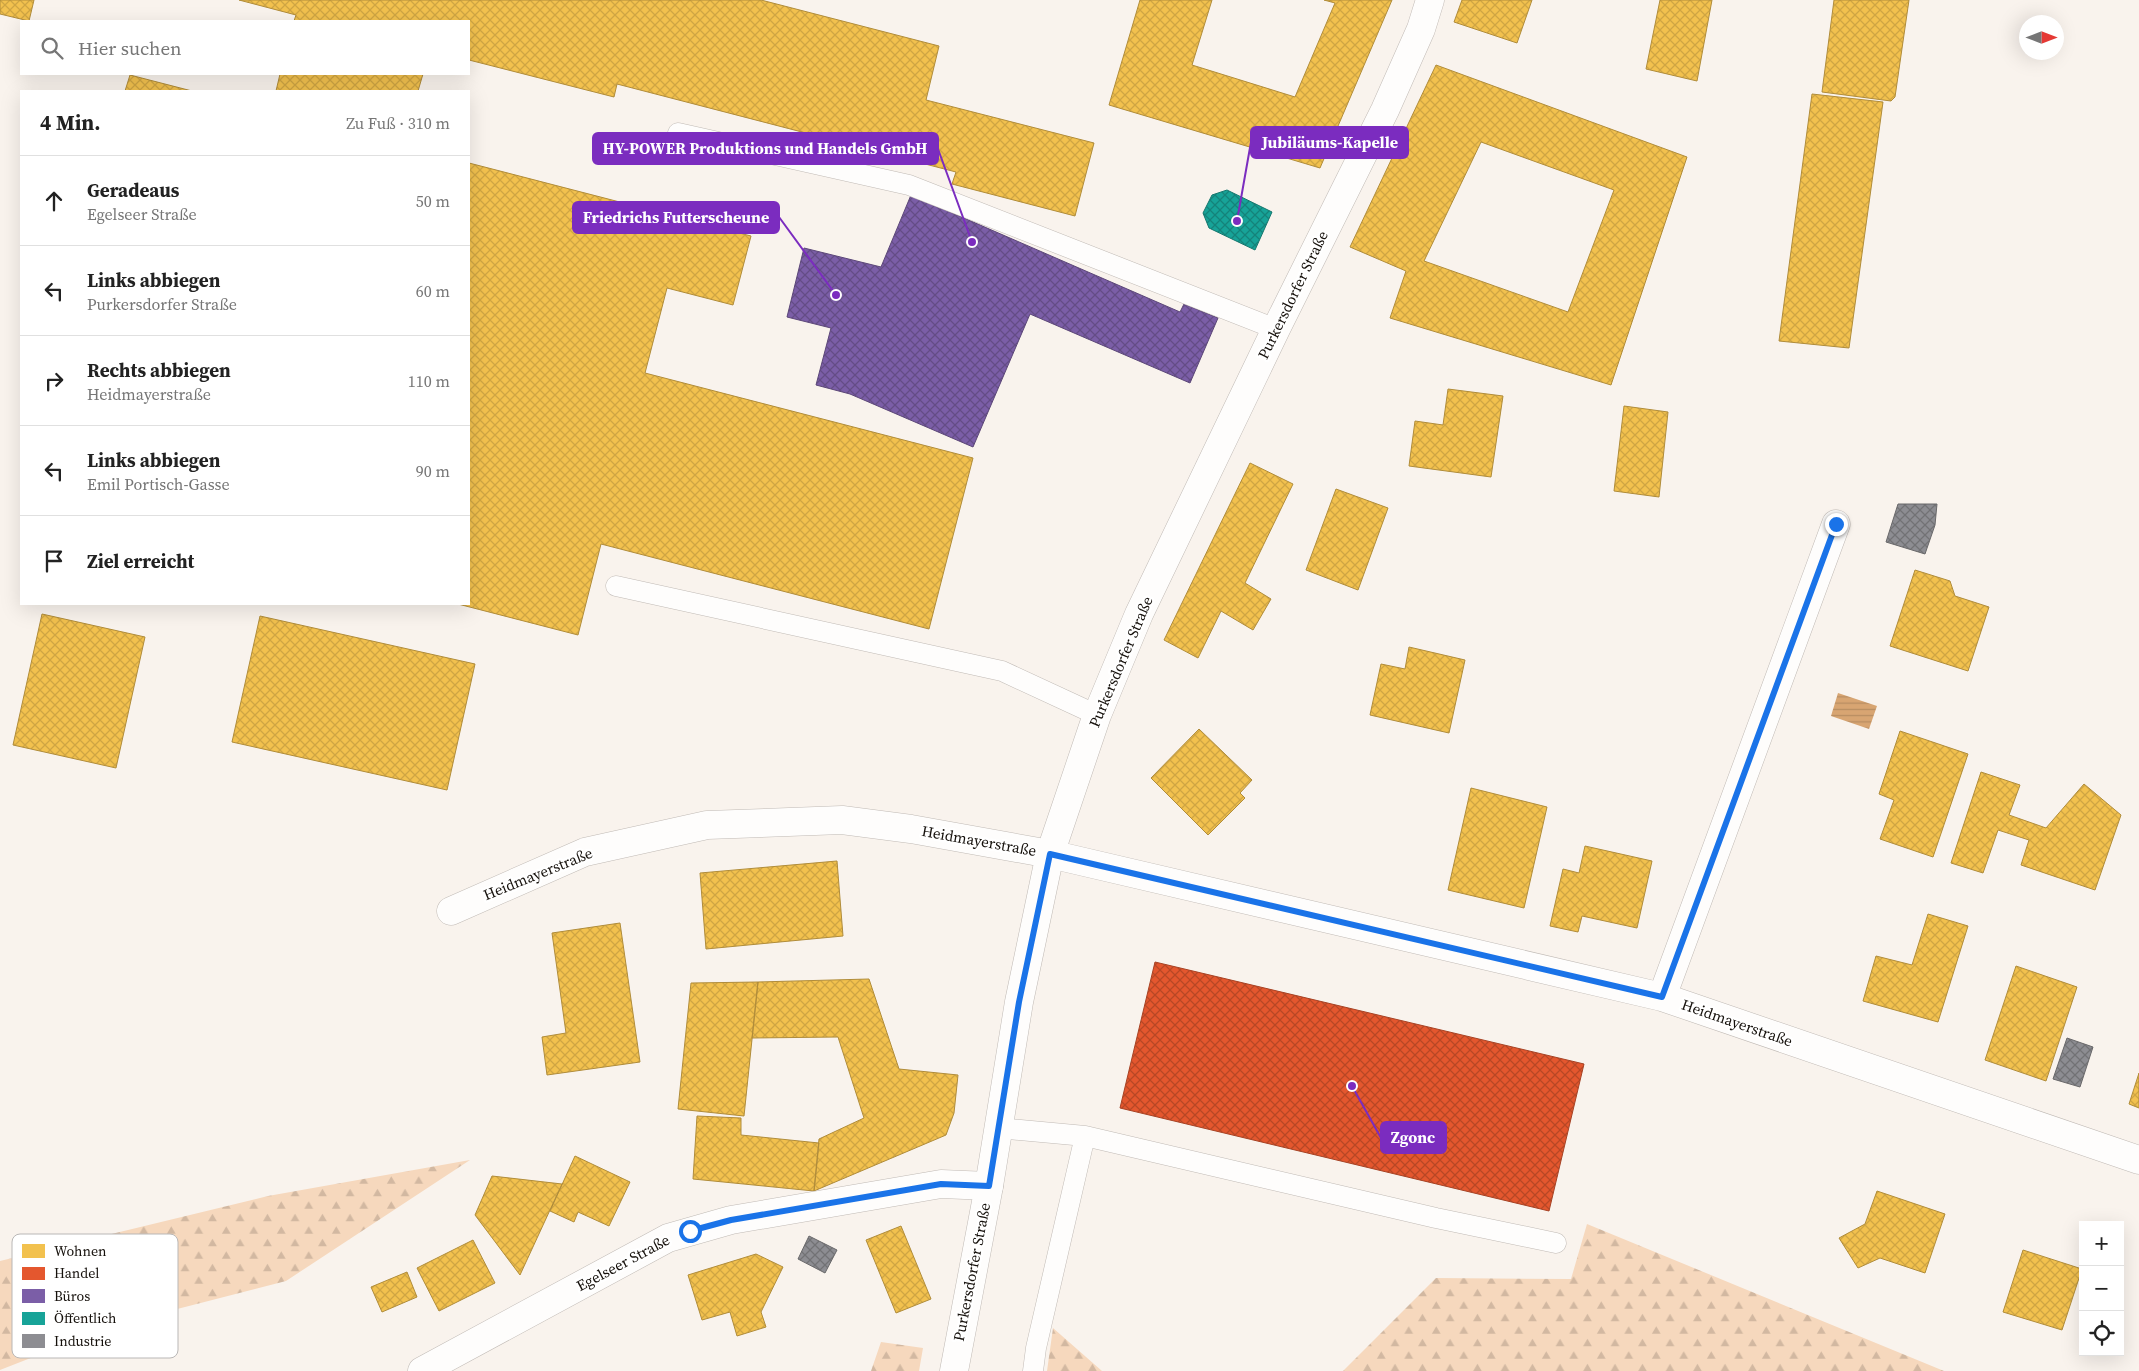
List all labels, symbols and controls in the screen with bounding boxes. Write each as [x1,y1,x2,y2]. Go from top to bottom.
north arrow [2019,15,2064,60]
search box [20,20,470,75]
icon: search [38,34,66,62]
text: Hier suchen [78,35,182,61]
text: 4 Min. [40,108,101,137]
text: Zu Fuß · 310 m [346,112,450,134]
callout: Jubiläums-Kapelle [1251,127,1408,158]
text: Jubiläums-Kapelle [1261,131,1398,153]
callout: HY-POWER Produktions und Handels GmbH [593,133,938,164]
text: HY-POWER Produktions und Handels GmbH [602,137,928,159]
text: Geradeaus [87,177,179,203]
icon: ahead [40,187,68,215]
text: 50 m [416,190,450,212]
callout: Friedrichs Futterscheune [573,202,779,233]
text: Egelseer Straße [87,203,197,225]
text: Friedrichs Futterscheune [583,206,769,228]
street label: Purkersdorfer Straße [1252,227,1333,362]
text: Links abbiegen [87,267,220,293]
icon: left [40,277,68,305]
text: 60 m [416,280,450,302]
text: Purkersdorfer Straße [87,293,237,315]
text: Rechts abbiegen [87,357,231,383]
icon: right [40,367,68,395]
text: 110 m [408,370,450,392]
text: Heidmayerstraße [87,383,211,405]
text: Links abbiegen [87,447,220,473]
icon: left [40,457,68,485]
text: 90 m [416,460,450,482]
text: Emil Portisch-Gasse [87,473,230,495]
route end [1825,513,1848,536]
icon: arrive [40,547,68,575]
text: Ziel erreicht [87,548,194,574]
street label: Purkersdorfer Straße [1083,593,1158,731]
street label: Heidmayerstraße [920,820,1038,861]
street label: Heidmayerstraße [480,842,596,905]
street label: Heidmayerstraße [1679,994,1796,1051]
callout: Zgonc [1381,1122,1446,1153]
text: Zgonc [1391,1126,1435,1148]
street label: Purkersdorfer Straße [948,1201,995,1343]
route start [679,1220,702,1243]
map controls [2079,1221,2124,1356]
button: + [2079,1221,2124,1266]
street label: Egelseer Straße [572,1229,673,1296]
legend [12,1234,178,1358]
text: Wohnen [54,1241,107,1261]
text: Handel [54,1263,99,1283]
button: − [2079,1266,2124,1311]
text: Büros [54,1286,90,1306]
text: Öffentlich [54,1308,116,1328]
button: locate [2079,1311,2124,1356]
text: Industrie [54,1331,112,1351]

